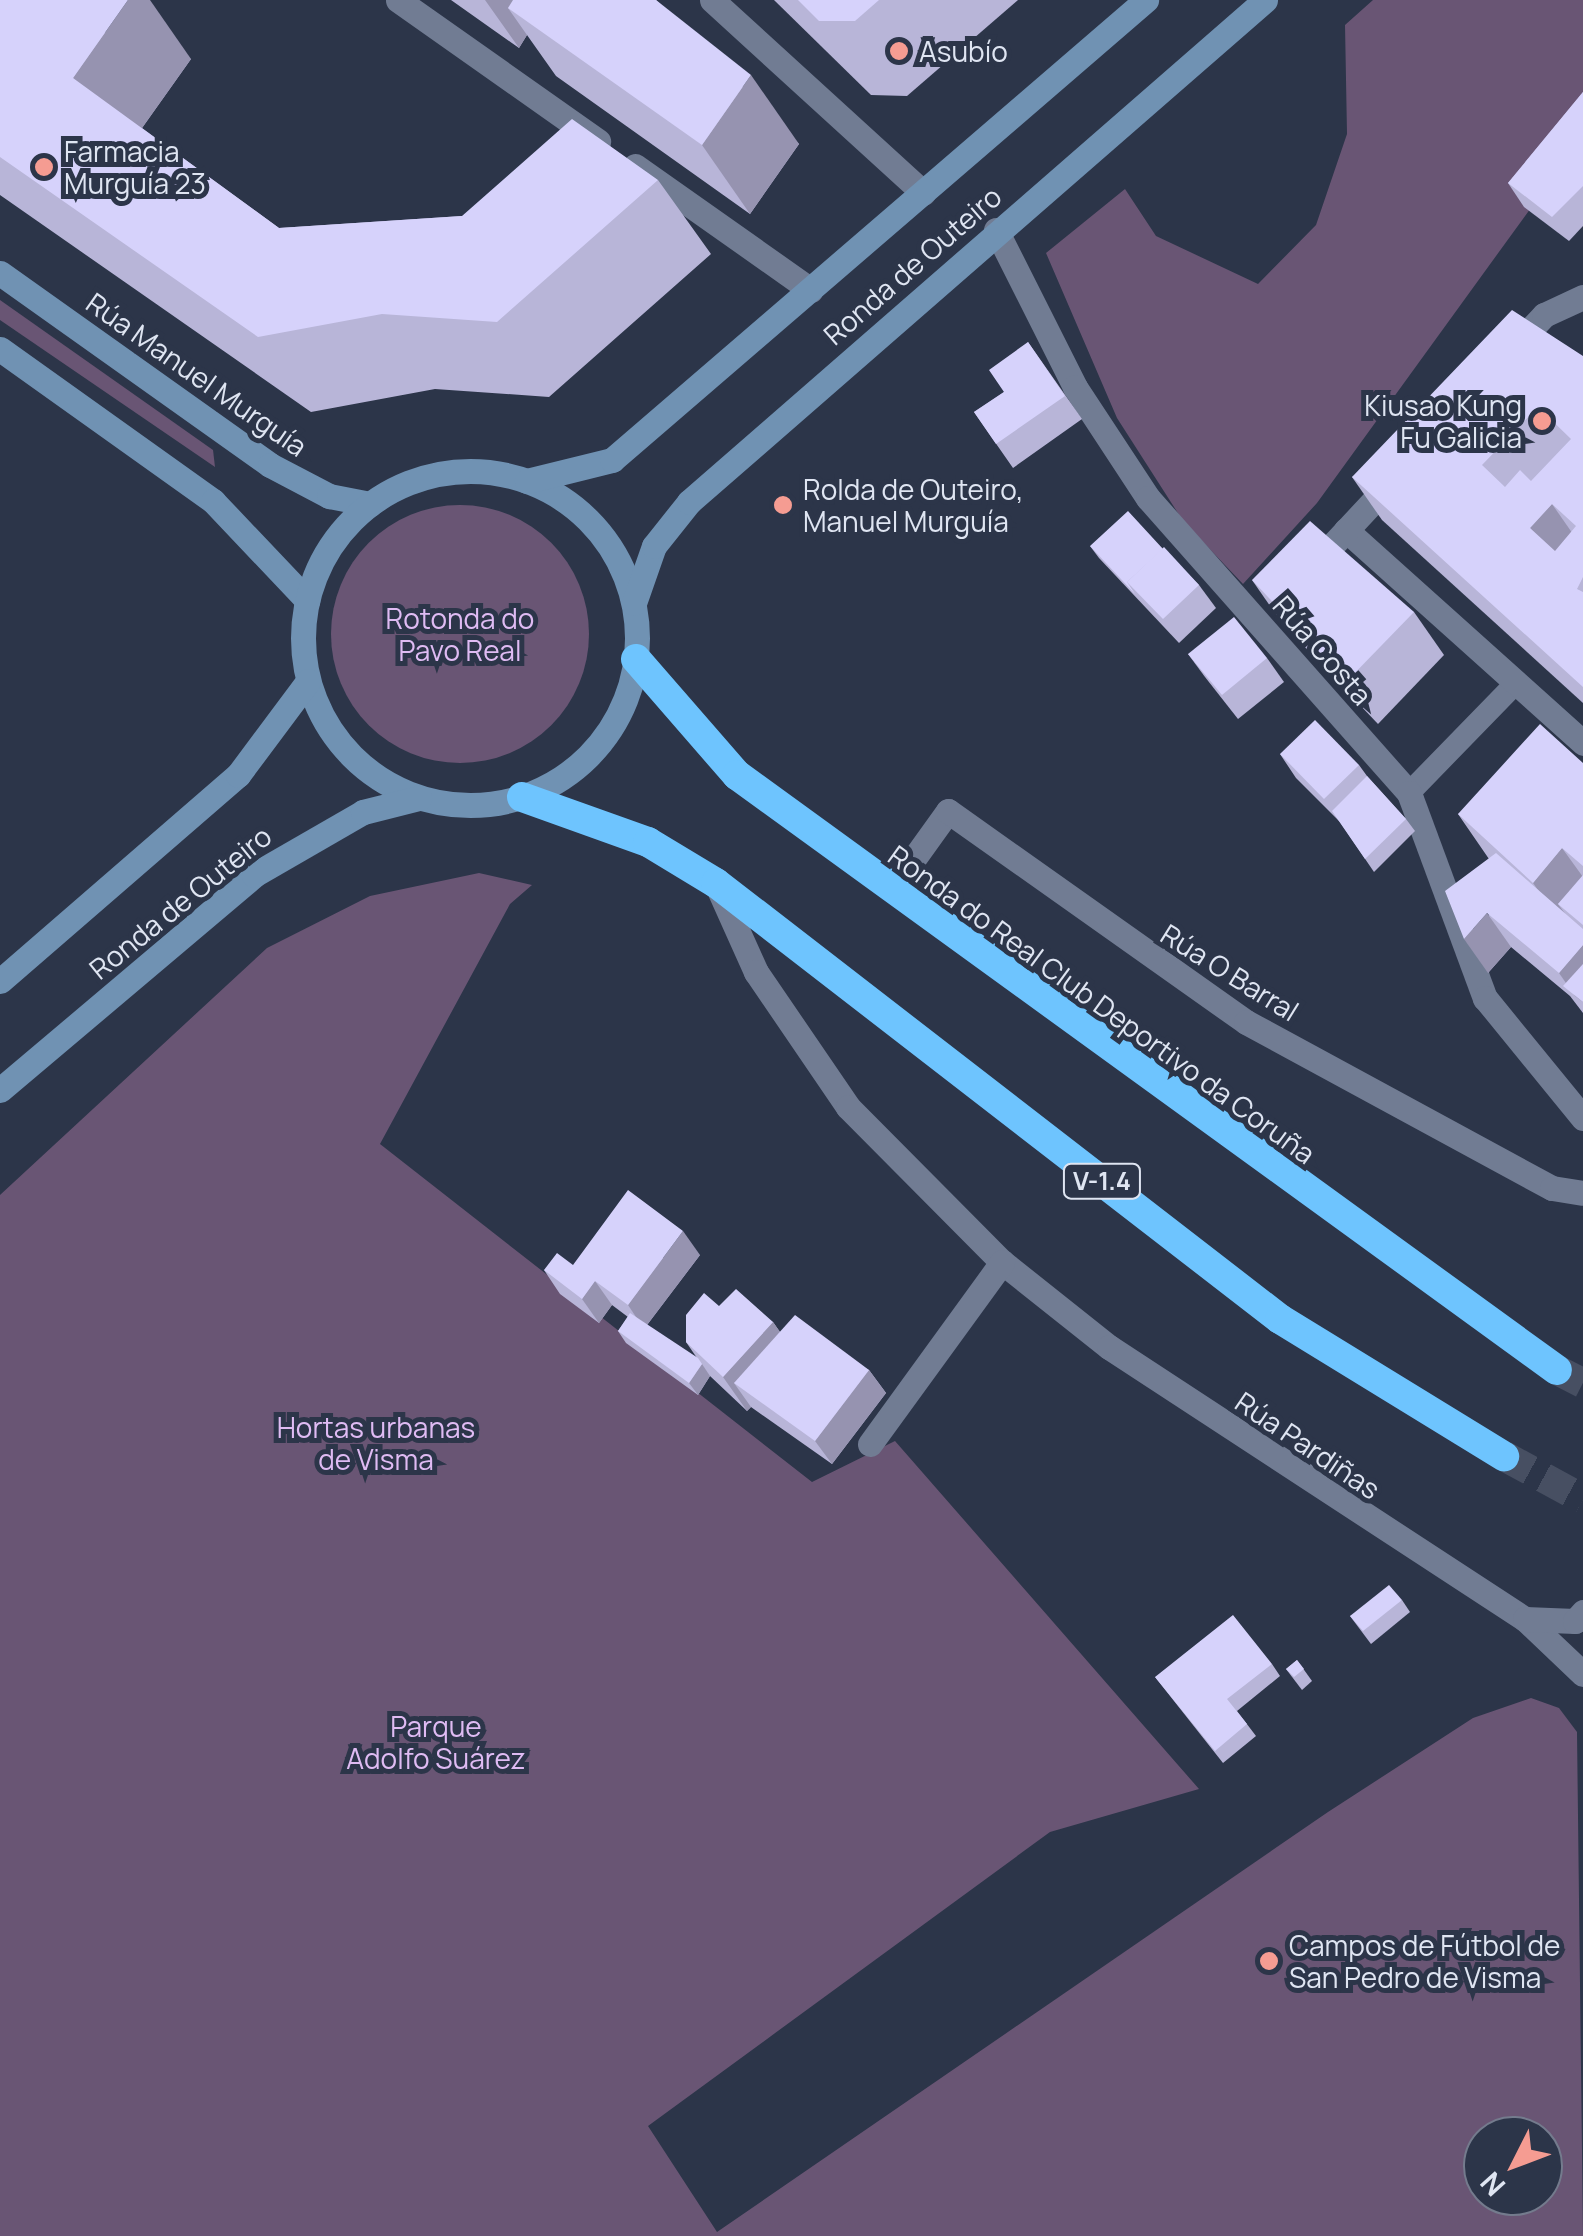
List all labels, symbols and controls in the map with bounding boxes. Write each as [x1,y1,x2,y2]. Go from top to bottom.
place label: Asubío [919,34,1008,68]
marker: Asubío [888,40,910,62]
place label: Farmacia Murguía 23 [64,134,206,200]
marker: Farmacia Murguía 23 [33,156,55,178]
street label: Ronda de Outeiro [816,179,1008,351]
street label: Rúa Manuel Murguía [80,285,314,463]
place label: Kiusao Kung Fu Galicia [1364,388,1522,454]
marker: Kiusao Kung Fu Galicia [1531,410,1553,432]
place label: Rolda de Outeiro, Manuel Murguía [803,472,1024,538]
marker: Rolda de Outeiro, Manuel Murguía [772,494,794,516]
street label: Rúa Costa [1267,589,1379,711]
park label: Rotonda do Pavo Real [386,601,534,667]
street label: Ronda de Outeiro [82,818,278,986]
street label: Ronda do Real Club Deportivo da Coruña [882,838,1322,1170]
street label: Rúa O Barral [1155,916,1305,1028]
road number: V-1.4 [1062,1161,1142,1201]
street label: Rúa Pardiñas [1229,1384,1387,1506]
park label: Hortas urbanas de Visma [277,1410,475,1476]
park label: Parque Adolfo Suárez [346,1709,526,1775]
place label: Campos de Fútbol de San Pedro de Visma [1289,1928,1560,1994]
marker: Campos de Fútbol de San Pedro de Visma [1258,1950,1280,1972]
north arrow [1463,2116,1563,2216]
text: N [1471,2165,1513,2205]

